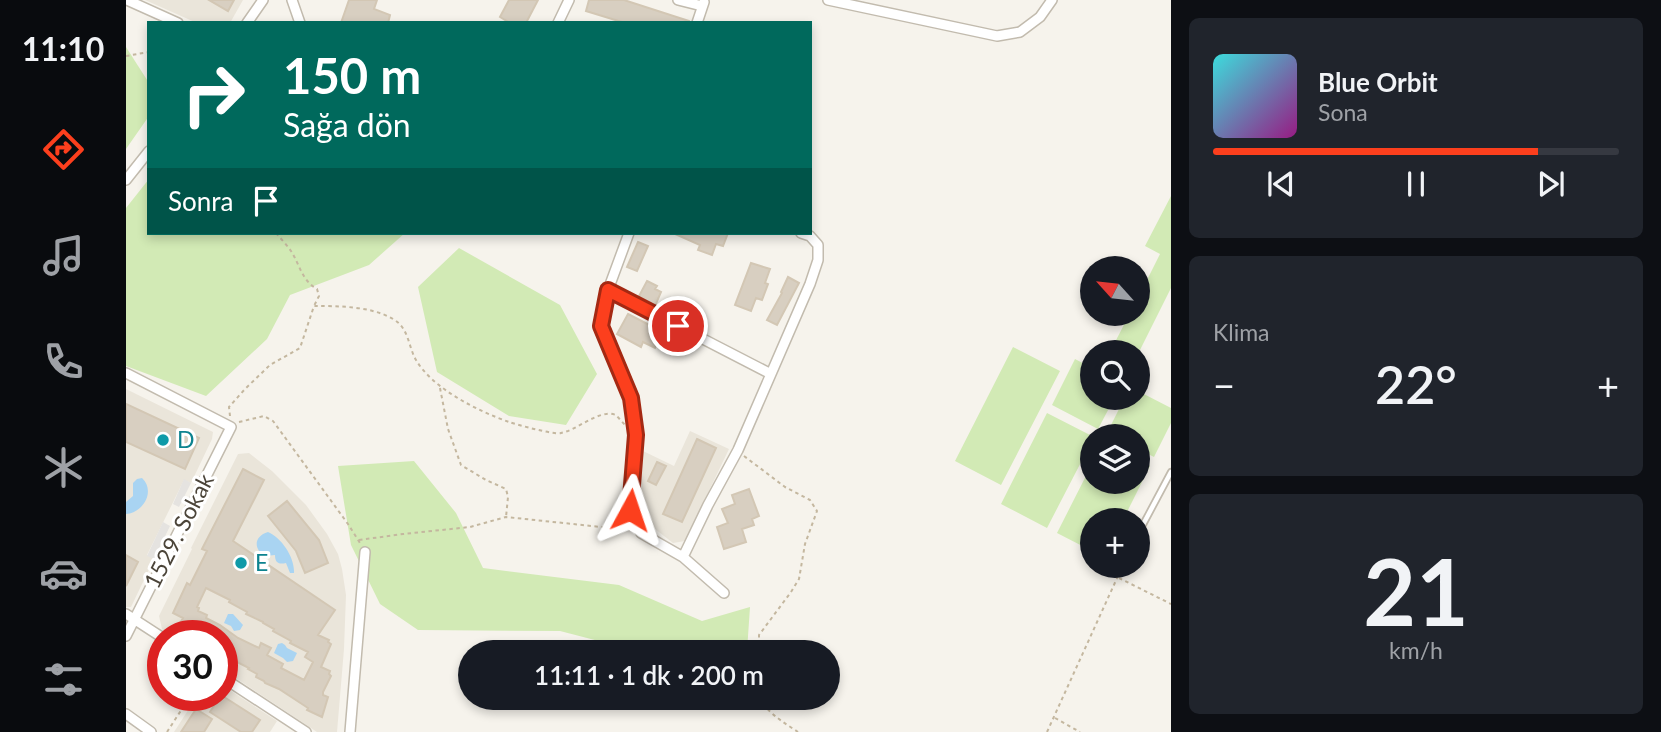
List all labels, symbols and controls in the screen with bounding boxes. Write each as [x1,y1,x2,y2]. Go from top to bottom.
text: 11:10 [22,29,104,68]
text: 150 m [283,46,421,104]
icon: right [168,49,259,140]
text: Blue Orbit [1318,66,1438,98]
text: Sona [1318,98,1368,126]
text: Sağa dön [283,105,411,144]
icon: directions [39,125,88,174]
icon: previous [1262,165,1300,203]
icon: pause [1397,165,1435,203]
icon: next [1532,165,1570,203]
icon: arrive [247,182,285,220]
text: Sonra [168,185,233,217]
icon: music [39,231,88,280]
north arrow [1080,256,1150,326]
map controls [1080,256,1150,578]
pin [648,296,708,356]
icon: arrive [659,307,697,345]
text: Klima [1213,318,1270,346]
icon: phone [39,337,88,386]
button: search [1080,340,1150,410]
text: 22° [1375,353,1457,415]
text: − [1213,362,1235,408]
text: + [1597,362,1619,408]
button: layers [1080,424,1150,494]
place label: D [177,425,195,453]
marker: D [155,432,171,448]
icon: climate [39,443,88,492]
street label: 1529. Sokak [137,468,219,593]
position arrow [593,473,667,547]
button: + [1080,508,1150,578]
text: 21 [1363,536,1469,645]
place label: E [255,548,268,576]
icon: car [39,549,88,598]
marker: E [233,555,249,571]
speed limit sign: 30 [147,620,238,711]
text: km/h [1389,636,1443,664]
icon: filters [39,655,88,704]
text: 11:11 · 1 dk · 200 m [534,659,764,691]

